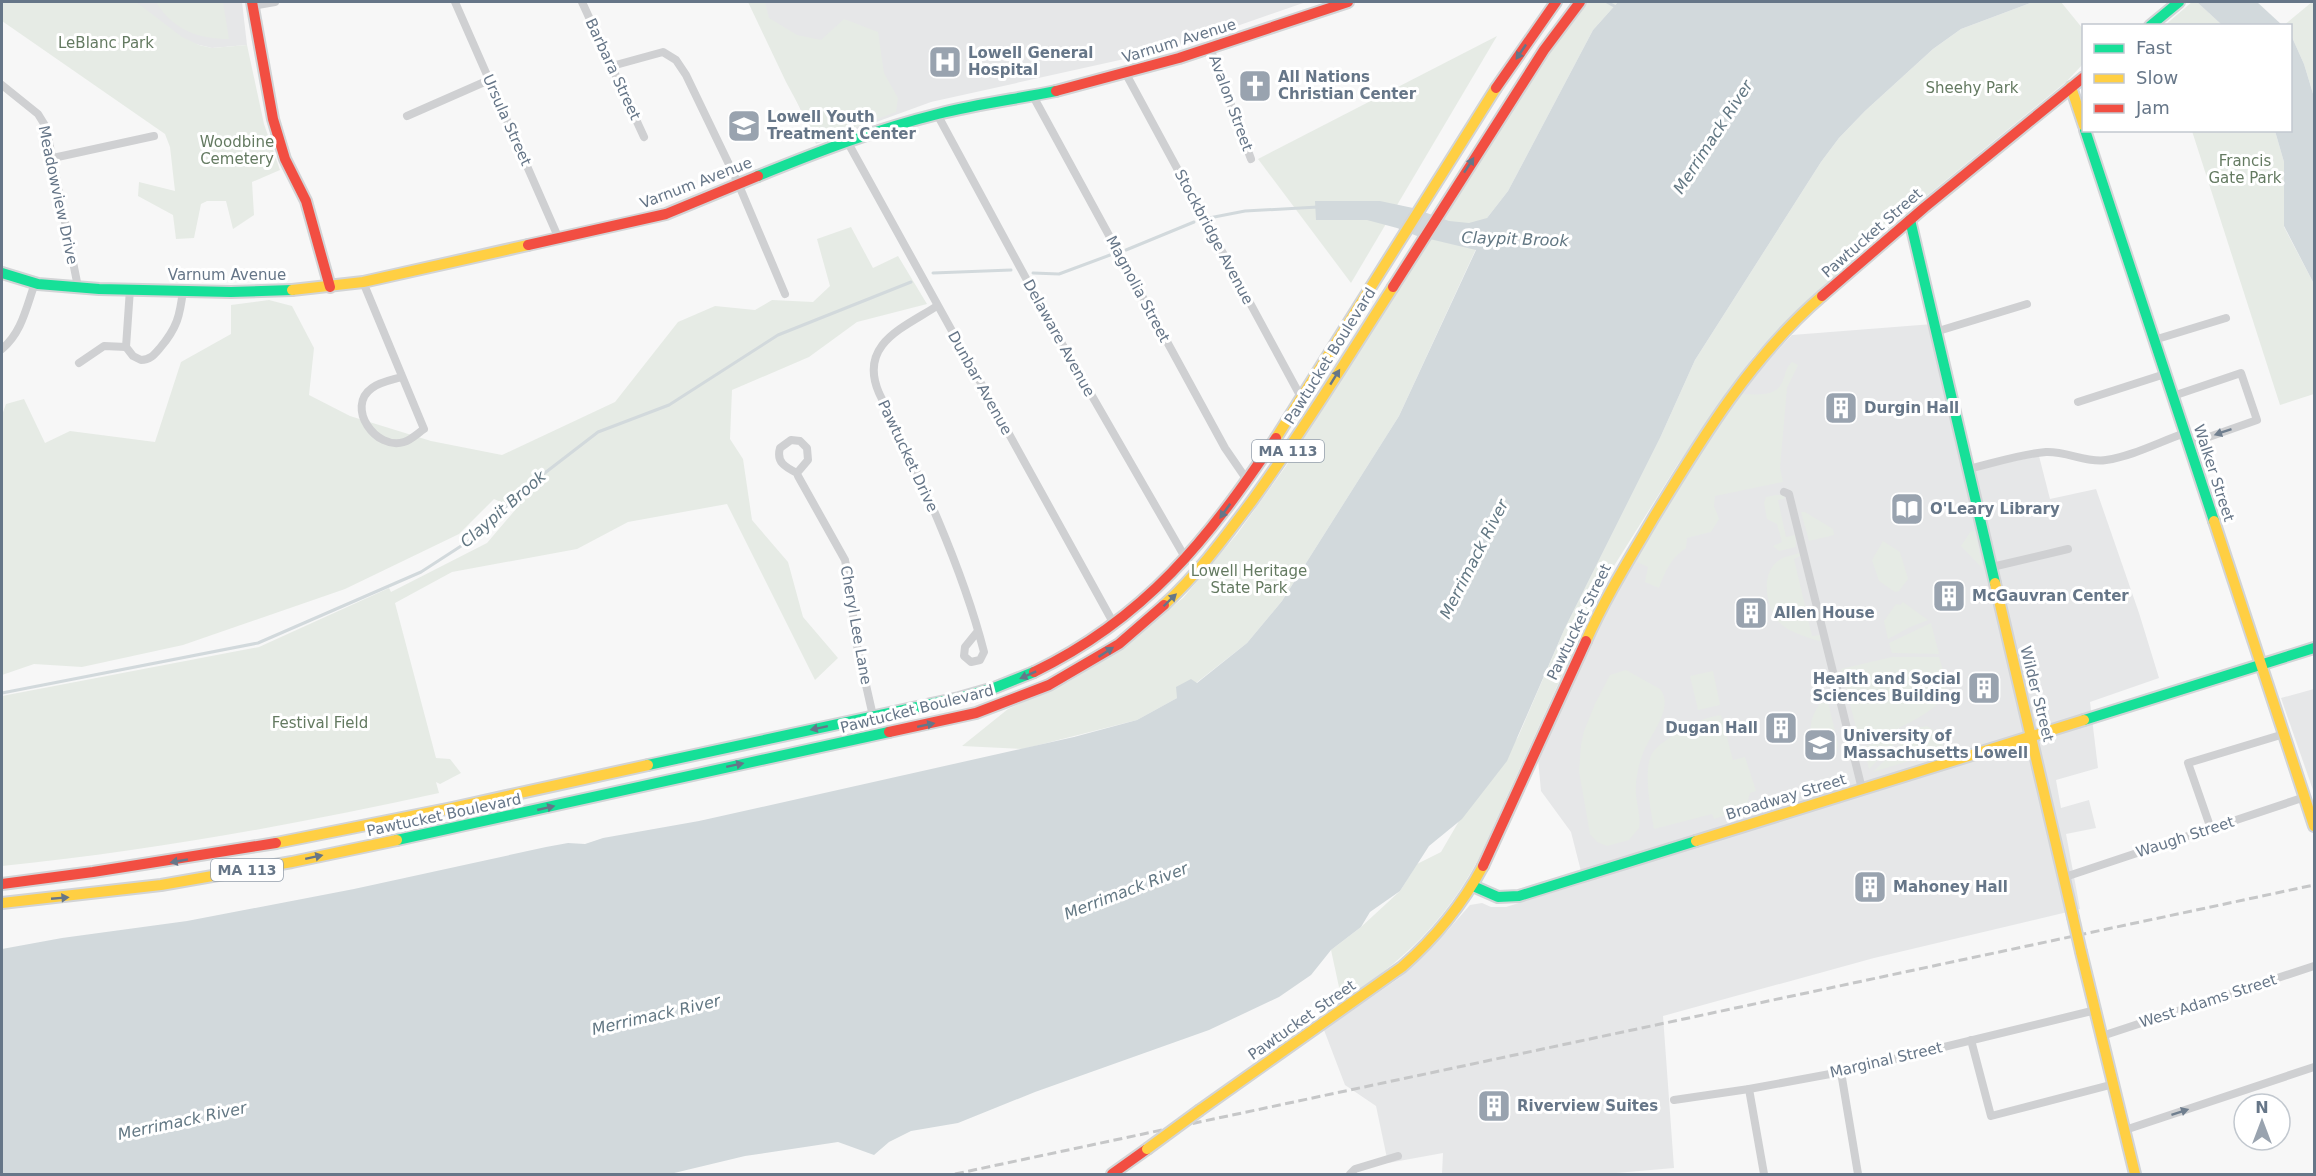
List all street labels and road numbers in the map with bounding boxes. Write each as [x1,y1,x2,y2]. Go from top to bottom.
street label: Barbara Street [582,15,644,123]
street label: Varnum Avenue [1120,15,1238,67]
street label: Avalon Street [1205,53,1257,153]
street label: Ursula Street [479,71,535,169]
street label: Meadowview Drive [34,124,82,266]
street label: Varnum Avenue [638,153,754,213]
street label: Stockbridge Avenue [1171,166,1257,308]
street label: Pawtucket Street [1818,184,1926,281]
street label: Magnolia Street [1102,233,1174,346]
street label: Varnum Avenue [168,266,286,284]
street label: Delaware Avenue [1019,276,1099,400]
street label: Pawtucket Boulevard [1281,284,1379,428]
street label: Dunbar Avenue [944,328,1016,438]
street label: Pawtucket Drive [874,397,942,515]
street label: Walker Street [2190,422,2238,524]
road number: MA 113 [1252,440,1324,462]
street label: Pawtucket Street [1543,561,1615,683]
street label: Cheryl Lee Lane [837,564,875,686]
street label: Wilder Street [2016,644,2058,744]
street label: Pawtucket Boulevard [838,681,996,737]
street label: Broadway Street [1724,770,1848,824]
street label: Pawtucket Boulevard [365,790,523,840]
street label: Waugh Street [2134,813,2236,861]
road number: MA 113 [211,859,283,881]
street label: West Adams Street [2137,970,2279,1032]
street label: Pawtucket Street [1245,976,1359,1064]
street label: Marginal Street [1828,1038,1944,1082]

